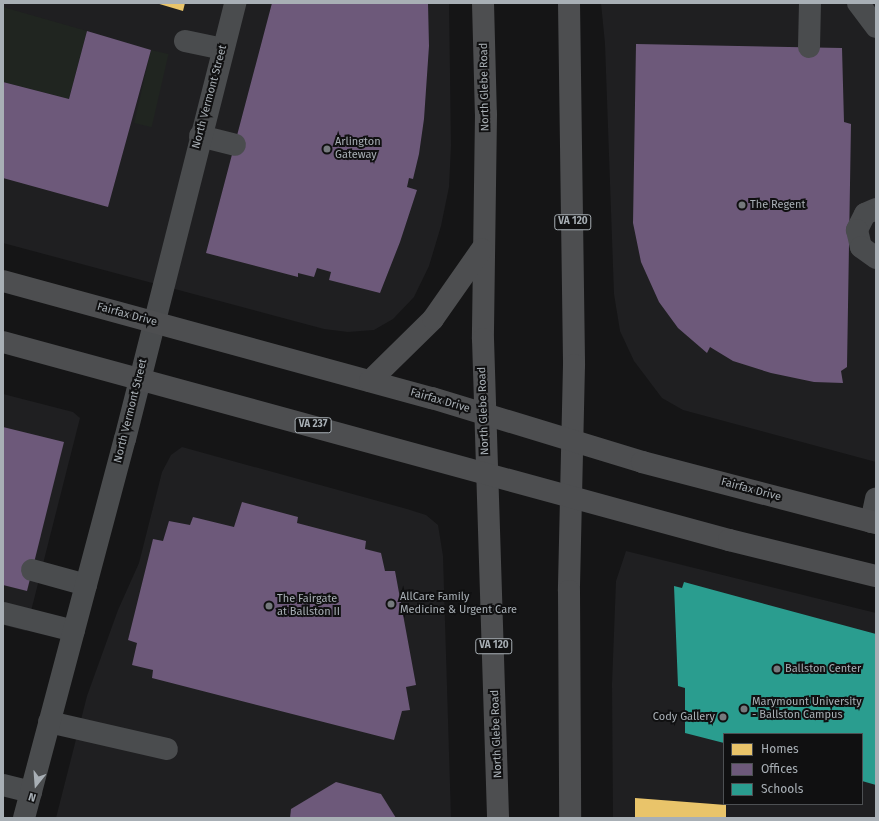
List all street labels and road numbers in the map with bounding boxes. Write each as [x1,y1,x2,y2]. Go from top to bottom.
street label: North Glebe Road [478,43,492,131]
street label: North Vermont Street [190,44,230,150]
road number: VA 120 [554,214,592,230]
street label: Fairfax Drive [96,301,158,329]
street label: North Vermont Street [112,358,150,464]
street label: North Glebe Road [476,367,492,455]
street label: Fairfax Drive [409,386,471,416]
road number: VA 237 [294,417,332,433]
street label: Fairfax Drive [720,476,782,504]
road number: VA 120 [475,638,513,654]
street label: North Glebe Road [489,690,505,778]

